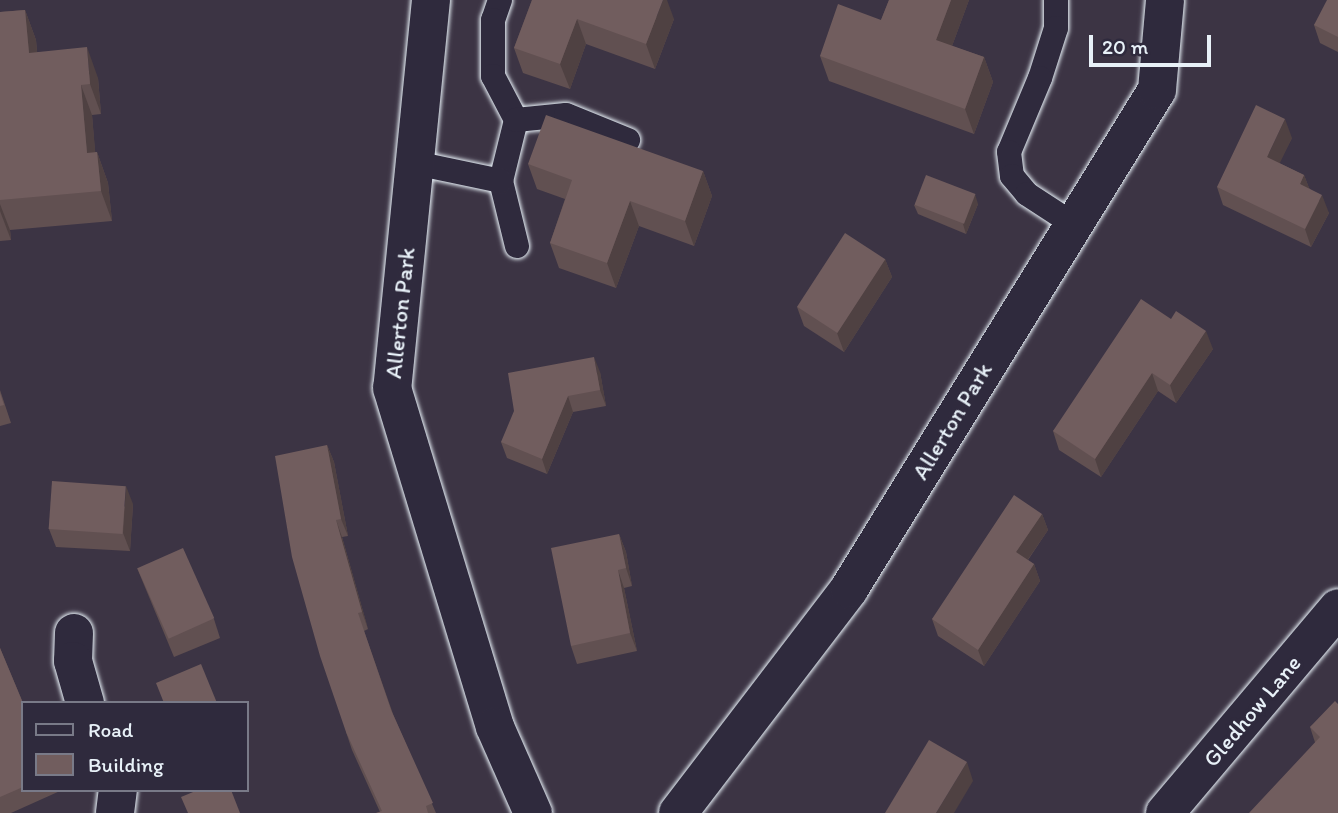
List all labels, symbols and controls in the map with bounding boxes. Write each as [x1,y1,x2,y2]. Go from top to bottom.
scale bar [1093,21,1216,65]
text: 20 m [1102,34,1148,59]
street label: Allerton Park [379,246,421,380]
street label: Allerton Park [906,358,998,484]
street label: Gledhow Lane [1197,649,1307,773]
legend [21,701,248,792]
text: Road [88,717,133,742]
text: Building [88,752,164,777]

